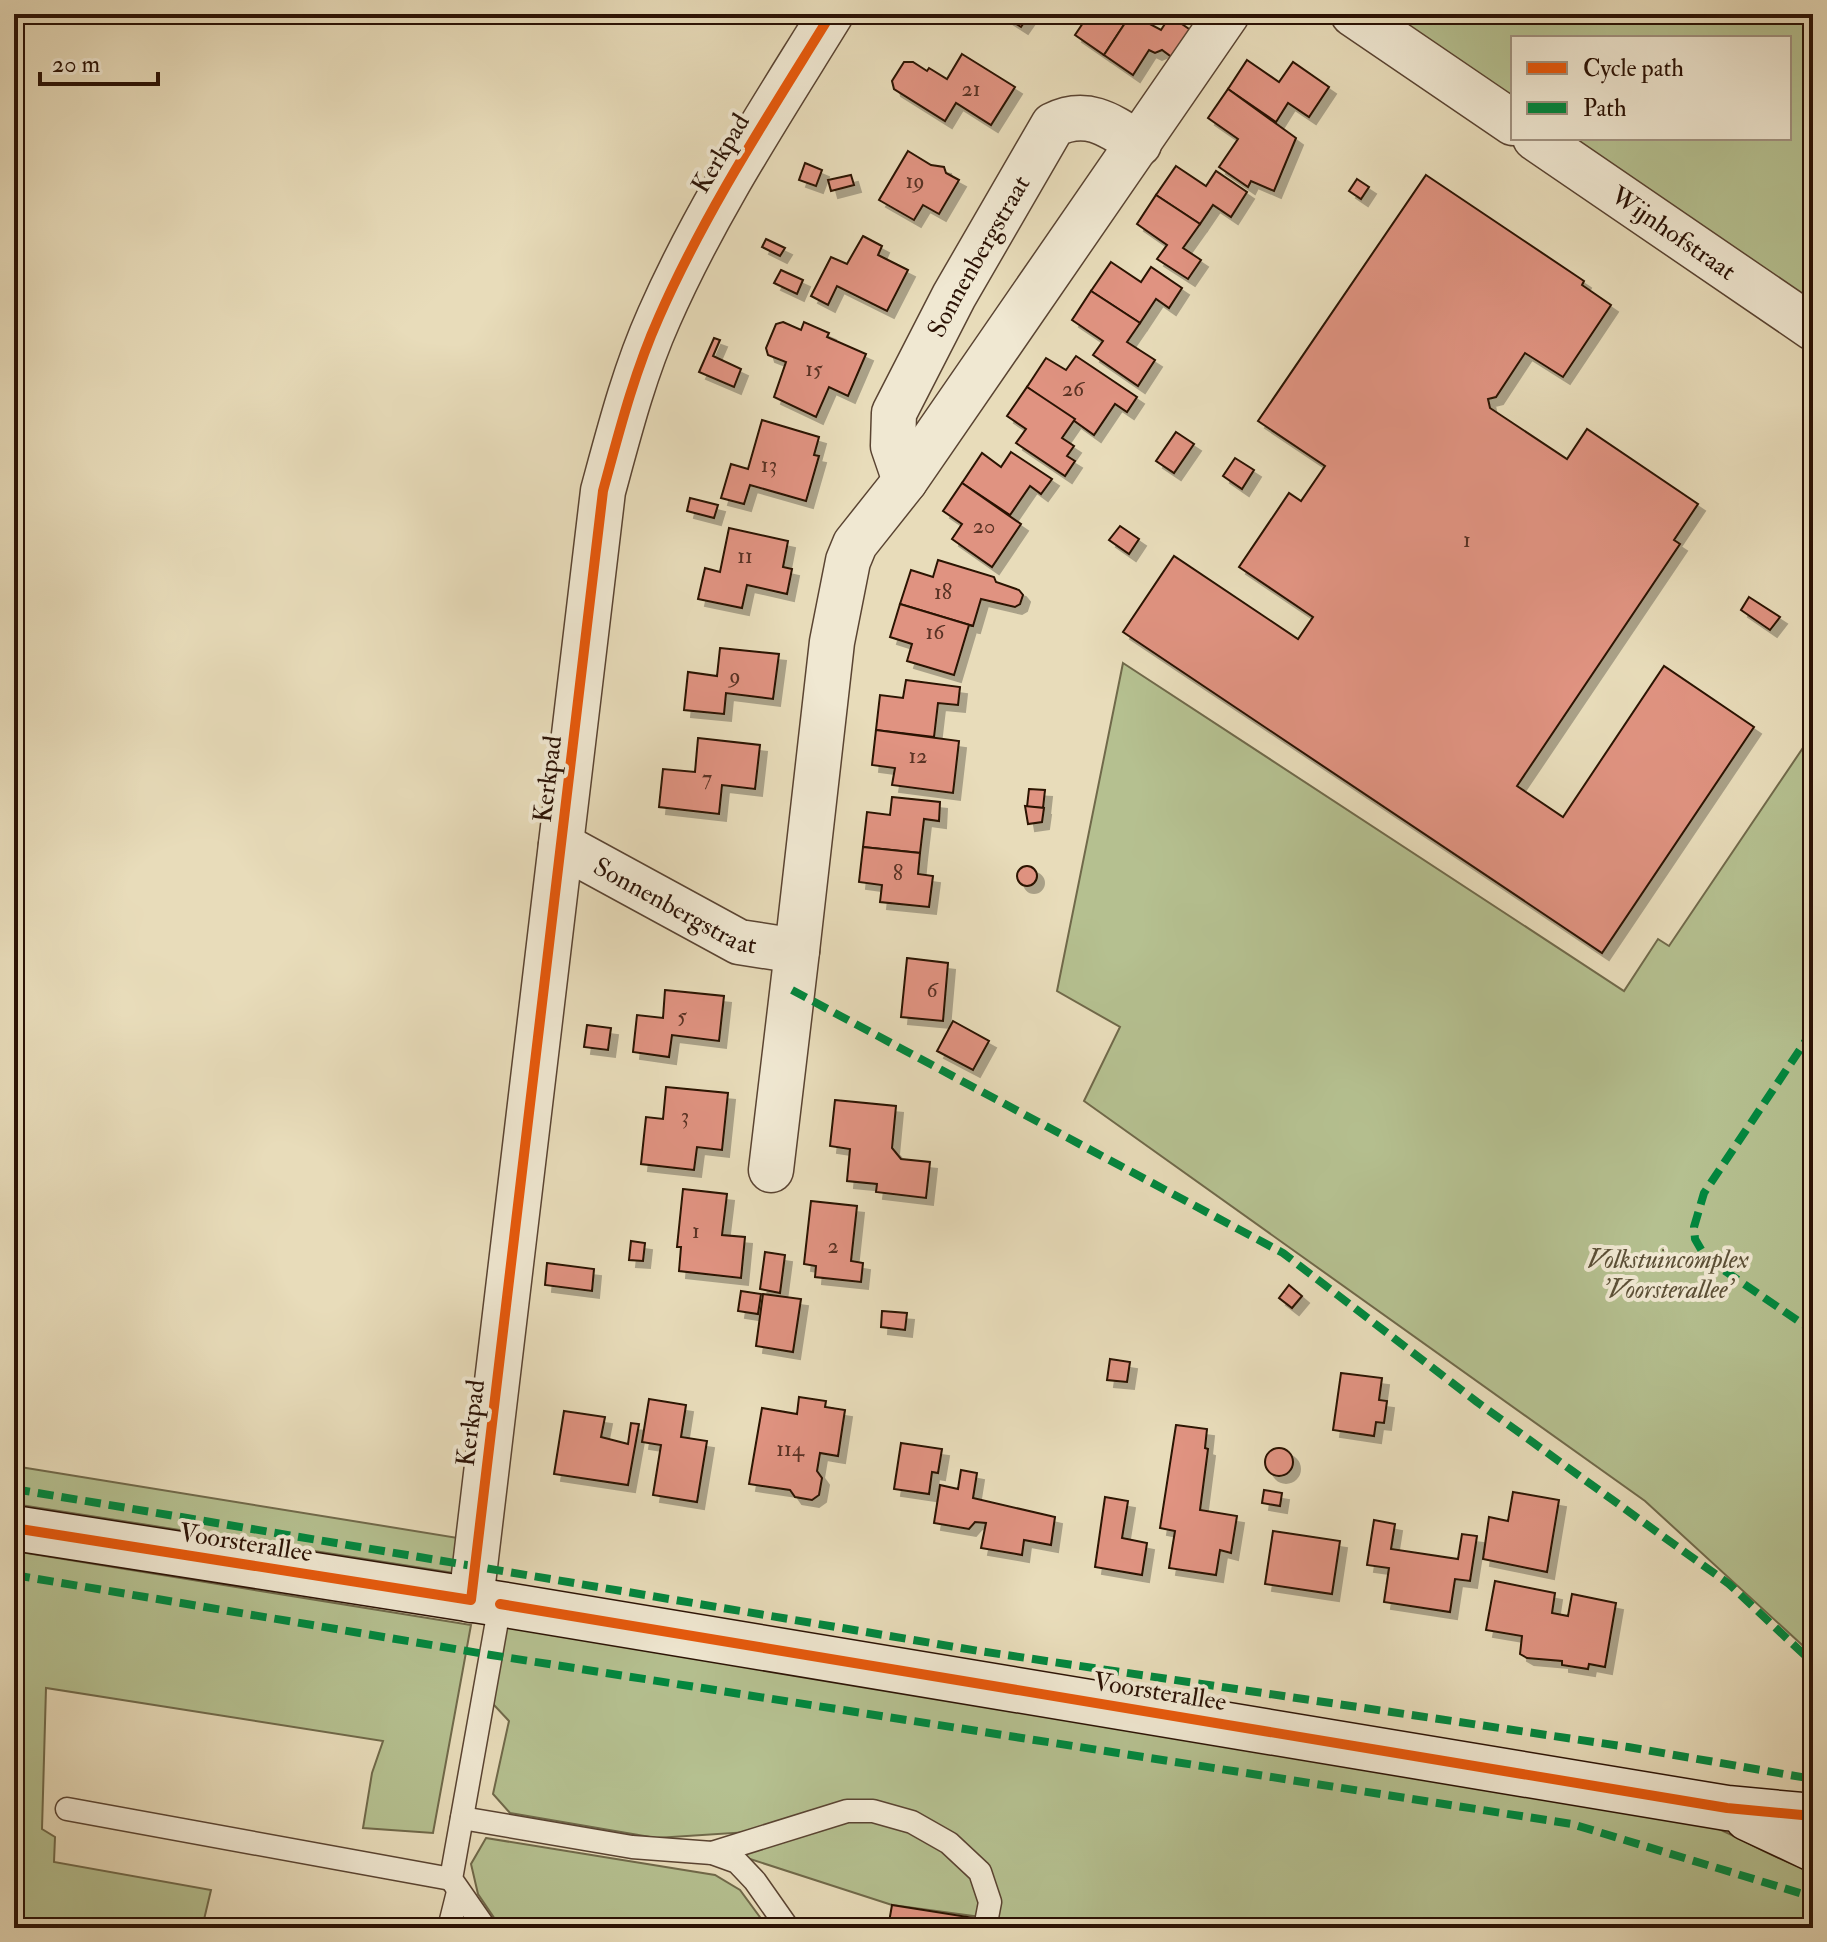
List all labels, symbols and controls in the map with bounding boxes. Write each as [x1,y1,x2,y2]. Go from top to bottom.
scale bar [40,36,158,86]
legend [1511,36,1791,140]
text: 20 m [52,49,101,80]
text: Cycle path [1583,53,1684,84]
house number: 21 [961,75,981,103]
text: Path [1583,93,1627,124]
street label: Kerkpad [685,108,758,200]
house number: 19 [905,167,925,195]
street label: Sonnenbergstraat [921,170,1037,343]
street label: Wijnhofstraat [1604,179,1742,288]
house number: 15 [805,355,823,383]
house number: 26 [1062,375,1086,403]
house number: 13 [761,451,777,479]
house number: 20 [973,512,995,540]
house number: 1 [1463,526,1471,554]
house number: 11 [737,542,753,570]
house number: 18 [934,578,952,606]
house number: 16 [926,618,946,646]
house number: 9 [727,662,741,690]
street label: Kerkpad [527,734,570,824]
house number: 12 [908,742,928,770]
house number: 7 [702,764,712,792]
street label: Sonnenbergstraat [588,851,759,962]
house number: 8 [893,859,903,887]
house number: 6 [926,976,939,1004]
house number: 5 [677,1002,687,1030]
house number: 3 [681,1102,689,1130]
house number: 1 [692,1217,700,1245]
house number: 2 [827,1232,839,1260]
park label: Volkstuincomplex 'Voorsterallee' [1587,1244,1749,1306]
street label: Kerkpad [450,1378,493,1468]
house number: 114 [776,1435,805,1463]
street label: Voorsterallee [177,1517,315,1569]
street label: Voorsterallee [1091,1666,1229,1718]

